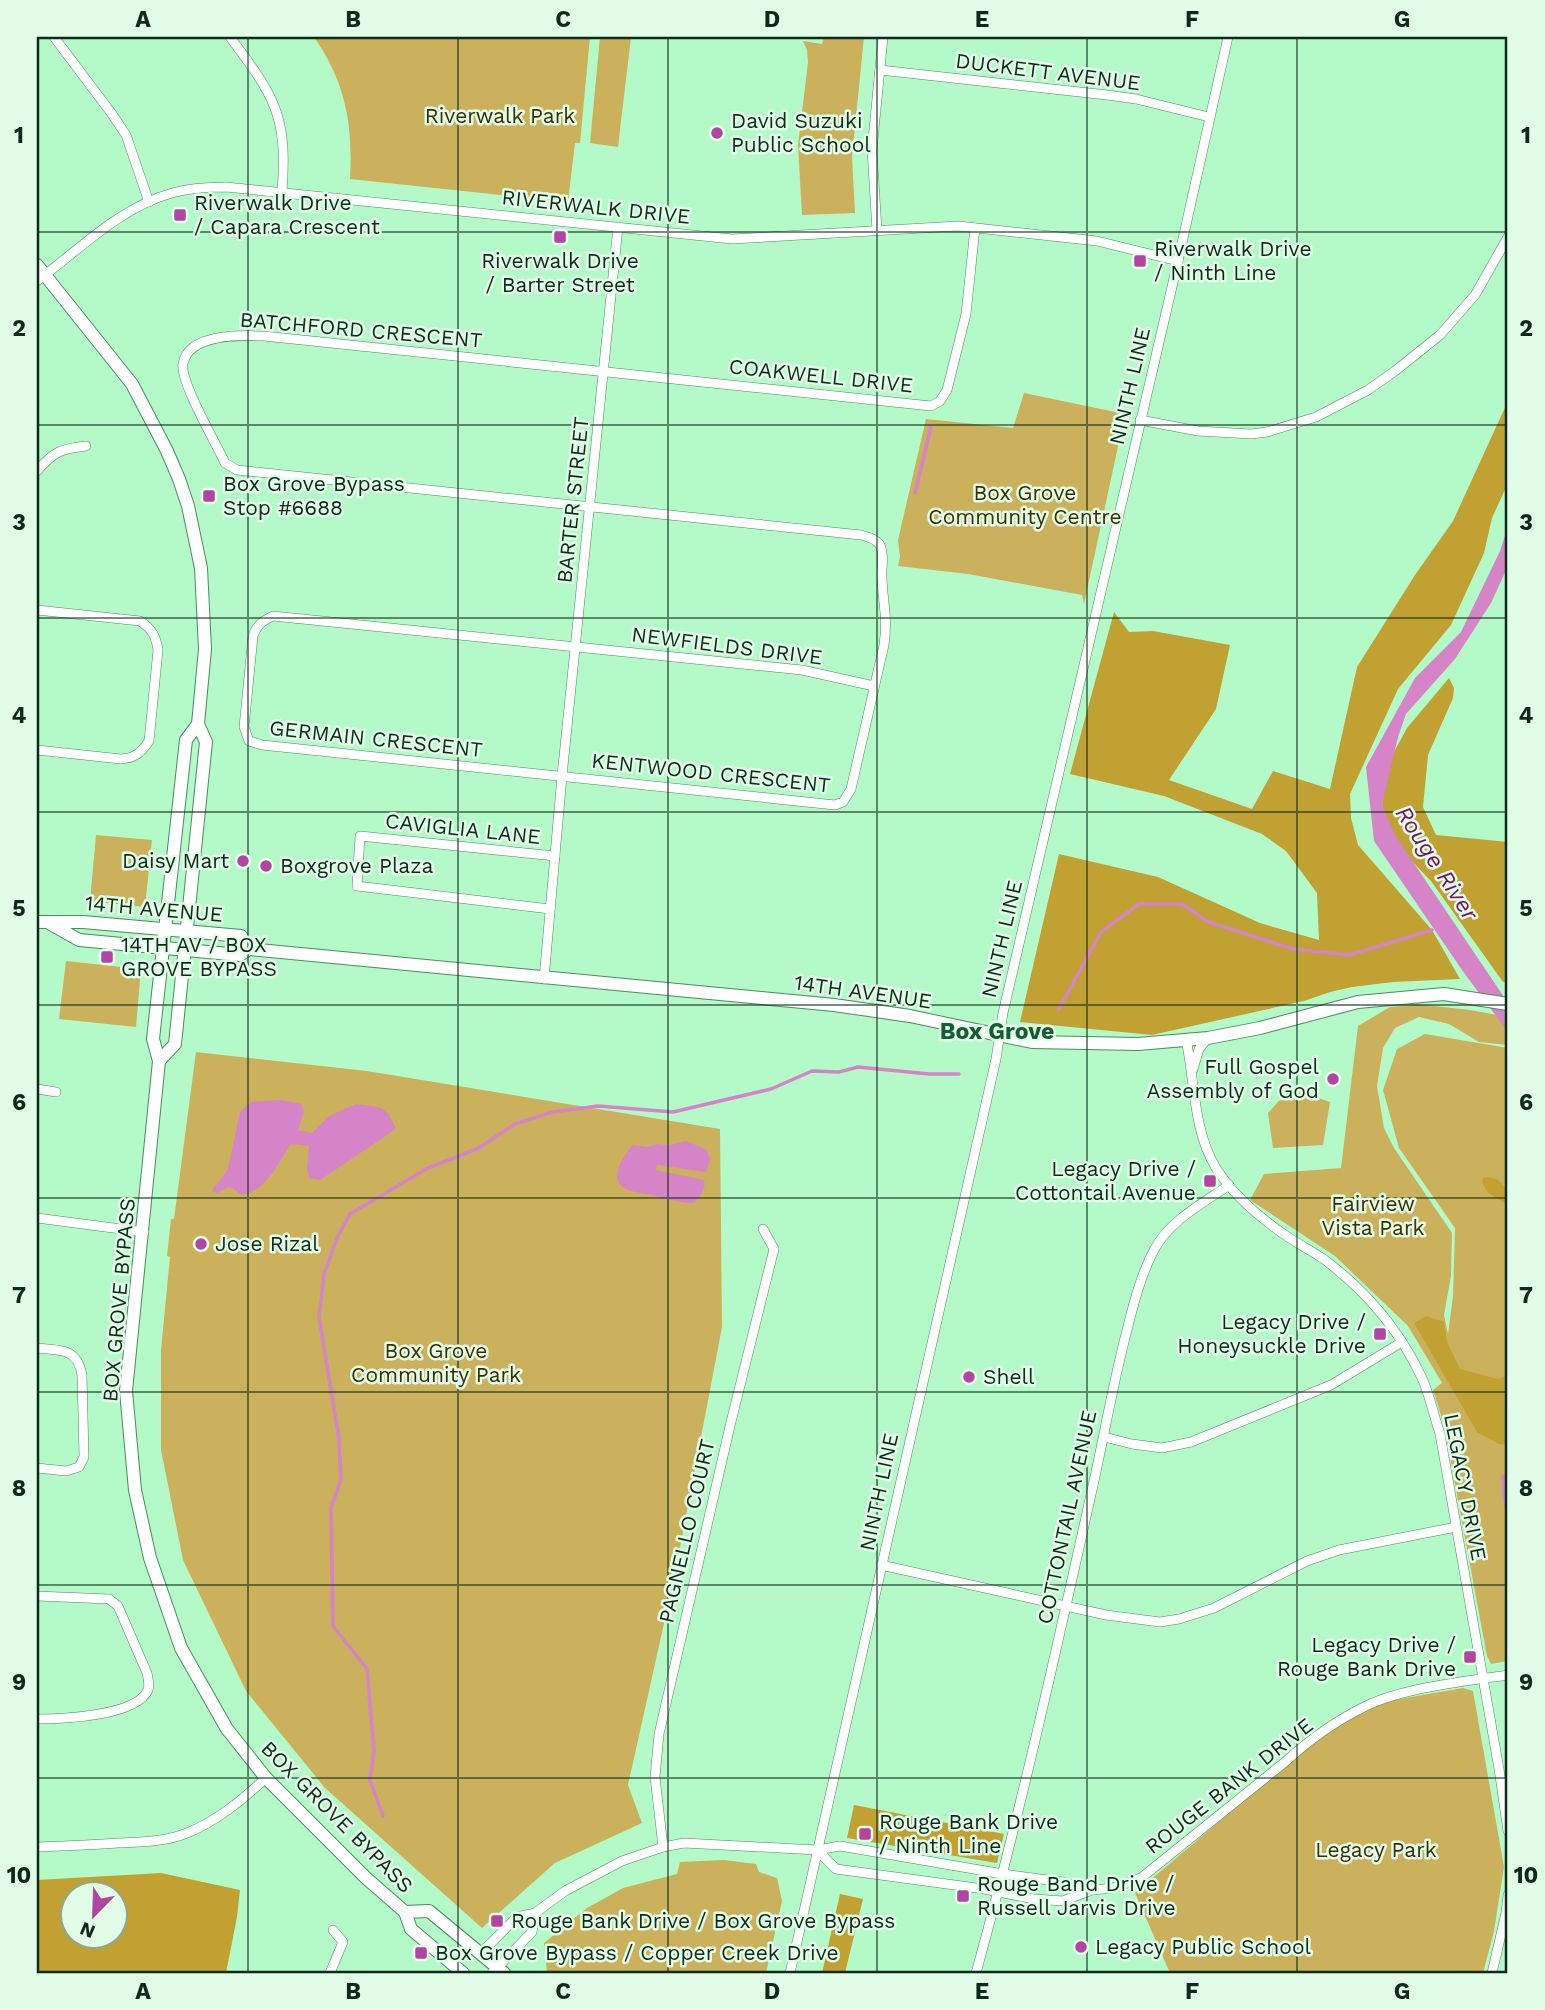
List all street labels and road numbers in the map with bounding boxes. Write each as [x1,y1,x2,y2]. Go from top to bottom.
street label: DUCKETT AVENUE [954,48,1142,95]
street label: RIVERWALK DRIVE [500,184,692,229]
street label: BATCHFORD CRESCENT [239,306,484,353]
street label: NINTH LINE [1104,325,1155,447]
street label: COAKWELL DRIVE [728,353,914,398]
street label: BARTER STREET [551,415,594,584]
street label: NEWFIELDS DRIVE [630,621,824,670]
street label: GERMAIN CRESCENT [268,715,484,762]
street label: KENTWOOD CRESCENT [590,748,832,798]
street label: CAVIGLIA LANE [384,808,542,849]
street label: NINTH LINE [976,878,1027,1000]
street label: 14TH AVENUE [84,890,224,927]
street label: 14TH AVENUE [793,970,933,1014]
street label: BOX GROVE BYPASS [97,1197,140,1403]
street label: COTTONTAIL AVENUE [1032,1408,1101,1626]
street label: LEGACY DRIVE [1439,1411,1492,1562]
street label: NINTH LINE [854,1431,903,1553]
street label: PAGNELLO COURT [653,1436,720,1625]
street label: ROUGE BANK DRIVE [1140,1712,1318,1859]
street label: BOX GROVE BYPASS [256,1736,418,1898]

